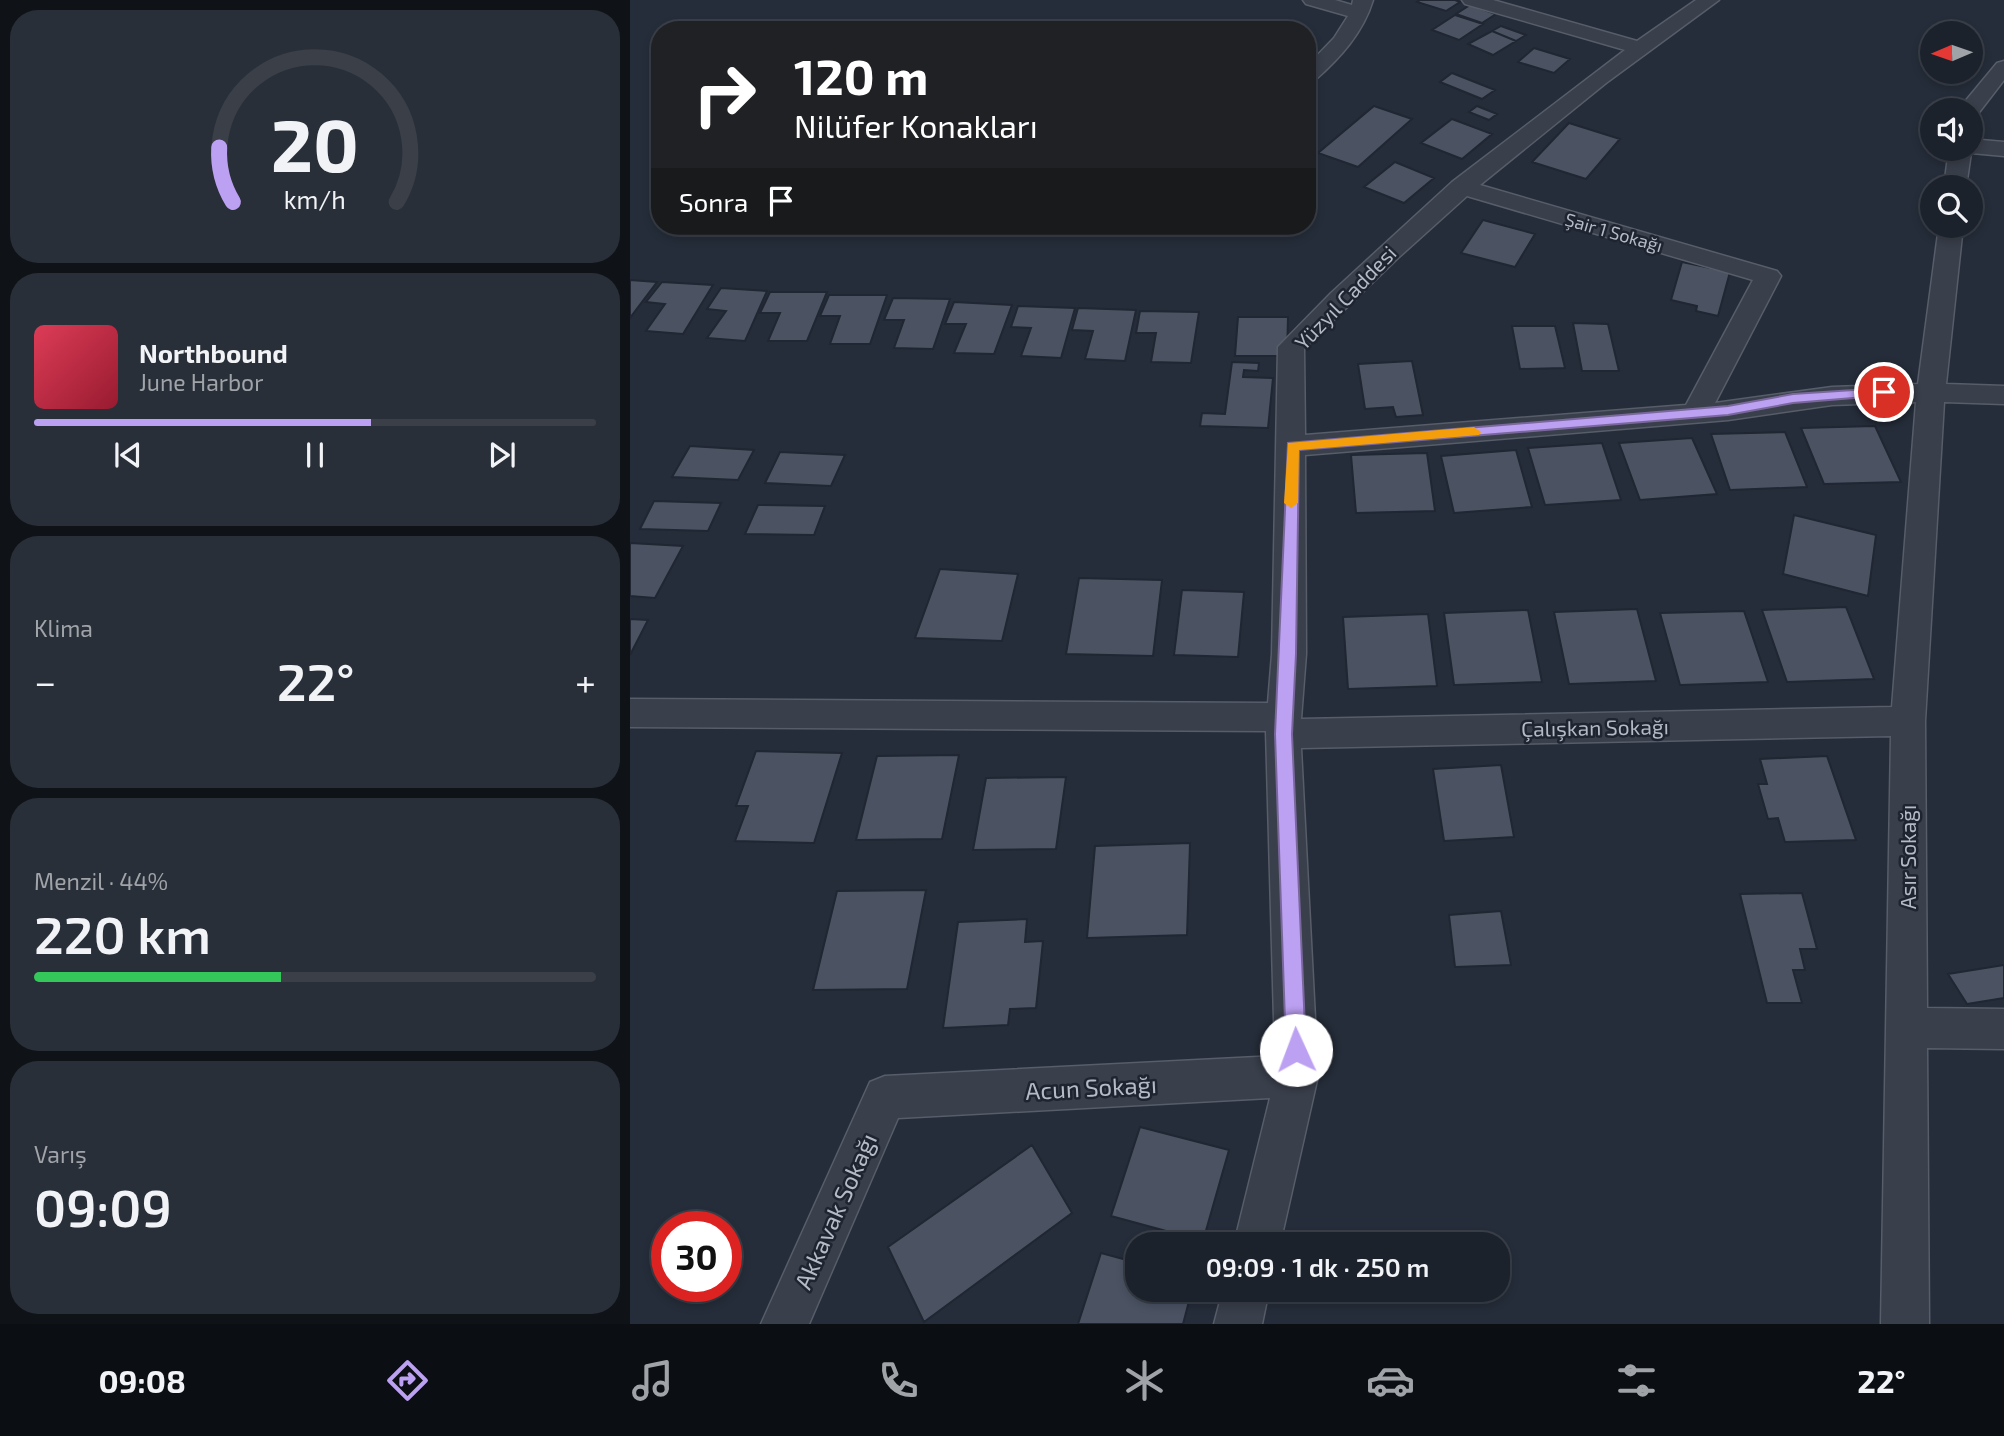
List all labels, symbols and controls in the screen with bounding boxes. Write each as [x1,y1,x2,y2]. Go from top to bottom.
north arrow [1920,21,1983,84]
map controls [1920,21,1983,238]
text: 120 m [794,46,928,105]
icon: right [679,49,770,140]
button: sound [1920,98,1983,161]
text: 20 [271,100,359,188]
text: Nilüfer Konakları [794,106,1038,144]
button: search [1920,175,1983,238]
icon: arrive [762,182,800,220]
text: km/h [284,184,346,214]
text: Sonra [679,186,748,217]
street label: Şair 1 Sokağı [1562,208,1665,257]
street label: Yüzyıl Caddesi [1289,240,1401,354]
text: Northbound [139,337,288,368]
pin [1854,362,1914,422]
text: June Harbor [139,368,263,396]
icon: arrive [1865,373,1903,411]
icon: previous [109,436,147,474]
icon: pause [296,436,334,474]
icon: next [483,436,521,474]
text: Klima [34,614,93,642]
text: 22° [277,649,355,711]
text: − [34,658,56,704]
text: + [575,658,596,704]
street label: Çalışkan Sokağı [1521,713,1669,743]
street label: Asır Sokağı [1895,805,1920,909]
text: Menzil · 44% [34,867,168,895]
text: 220 km [34,902,211,964]
position arrow [1259,1013,1333,1087]
street label: Acun Sokağı [1025,1069,1157,1105]
street label: Akkavak Sokağı [788,1129,882,1293]
text: Varış [34,1140,87,1168]
text: 09:09 [34,1175,172,1237]
speed limit sign: 30 [651,1211,742,1302]
text: 09:09 · 1 dk · 250 m [1206,1251,1429,1282]
icon: directions [383,1356,432,1405]
icon: music [628,1356,677,1405]
icon: phone [874,1356,923,1405]
icon: climate [1120,1356,1169,1405]
icon: car [1366,1356,1415,1405]
icon: filters [1612,1356,1661,1405]
text: 09:08 [98,1361,186,1399]
text: 22° [1857,1361,1906,1399]

